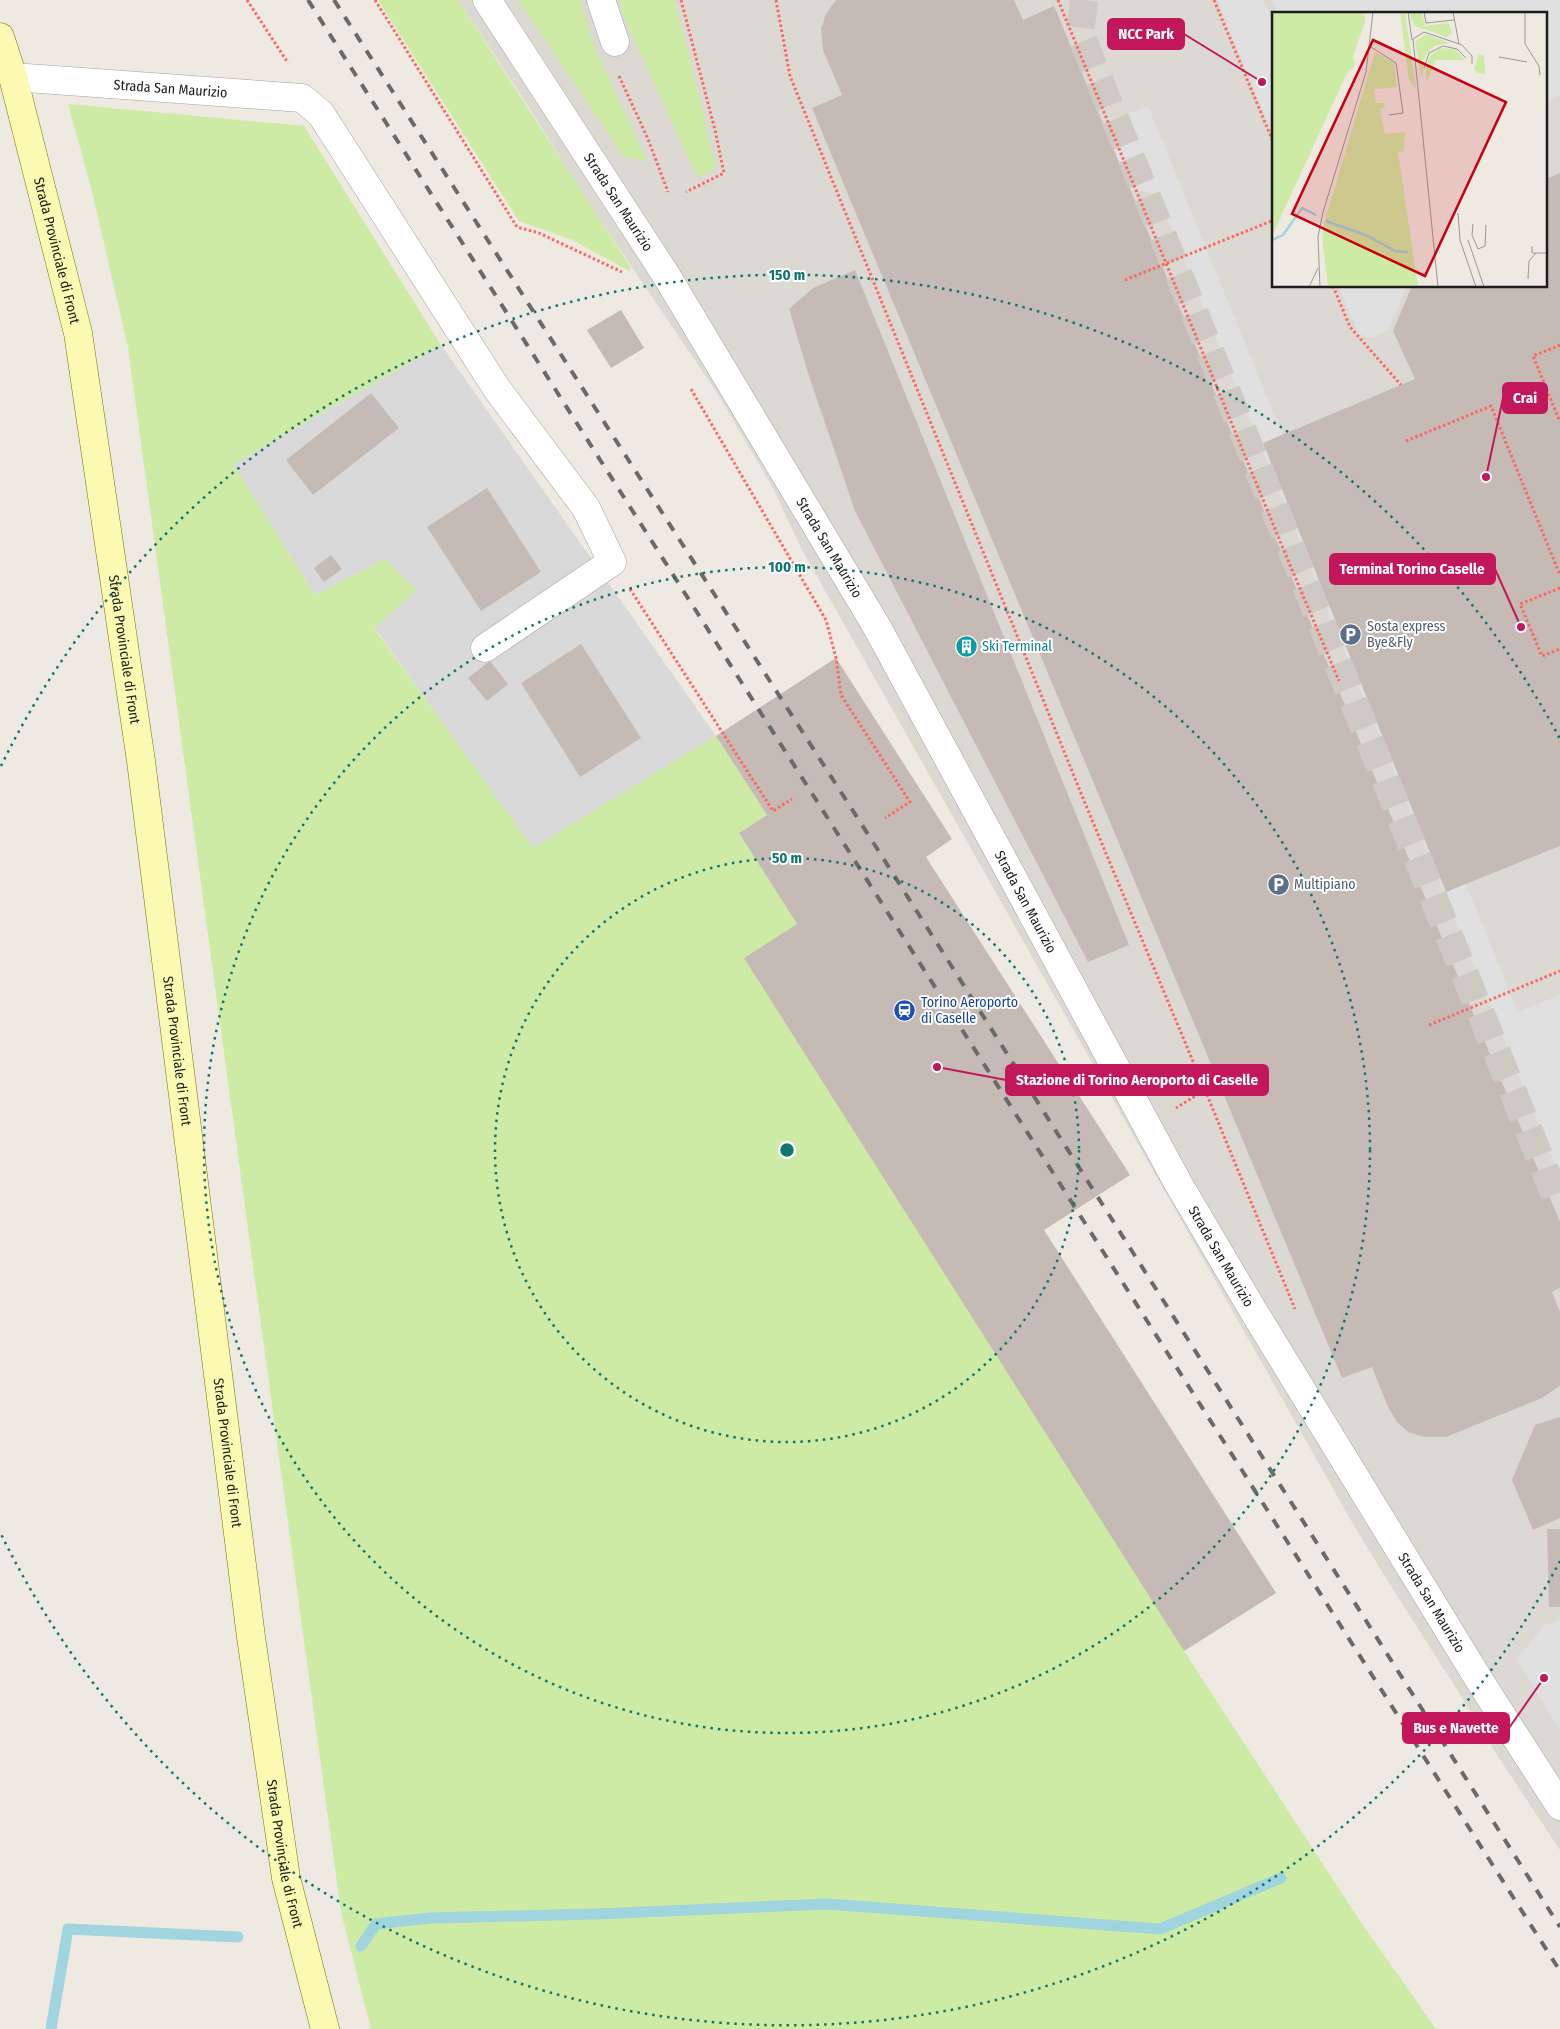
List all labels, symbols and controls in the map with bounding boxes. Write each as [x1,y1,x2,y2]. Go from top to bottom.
inset map [1272,12,1548,288]
callout: NCC Park [1108,19,1184,49]
text: NCC Park [1118,25,1174,43]
street label: Strada San Maurizio [113,76,228,102]
street label: Strada San Maurizio [580,150,656,255]
street label: Strada Provinciale di Front [30,176,83,326]
text: 150 m [769,266,805,284]
callout: Crai [1503,383,1547,413]
text: Crai [1513,389,1537,407]
street label: Strada San Maurizio [792,495,866,601]
callout: Terminal Torino Caselle [1330,554,1495,584]
text: 100 m [768,558,806,576]
text: Terminal Torino Caselle [1339,560,1485,578]
street label: Strada Provinciale di Front [105,574,144,726]
place label: Sosta express Bye&Fly [1367,618,1446,651]
parking icon: Sosta express Bye&Fly [1339,622,1363,646]
building icon: Ski Terminal [954,634,978,658]
place label: Ski Terminal [982,638,1052,655]
street label: Strada San Maurizio [991,848,1060,956]
text: 50 m [772,849,802,867]
parking icon: Multipiano [1266,872,1290,896]
place label: Multipiano [1294,876,1356,893]
street label: Strada Provinciale di Front [159,975,195,1127]
place label: Torino Aeroporto di Caselle [921,994,1018,1027]
station icon: Torino Aeroporto di Caselle [893,998,917,1022]
callout: Stazione di Torino Aeroporto di Caselle [1006,1065,1268,1095]
text: Stazione di Torino Aeroporto di Caselle [1016,1071,1258,1089]
centre of rings [778,1141,796,1159]
street label: Strada San Maurizio [1185,1203,1257,1310]
street label: Strada Provinciale di Front [210,1377,245,1529]
street label: Strada San Maurizio [1394,1550,1468,1656]
callout: Bus e Navette [1403,1713,1509,1743]
text: Bus e Navette [1413,1719,1499,1737]
street label: Strada Provinciale di Front [263,1778,307,1930]

